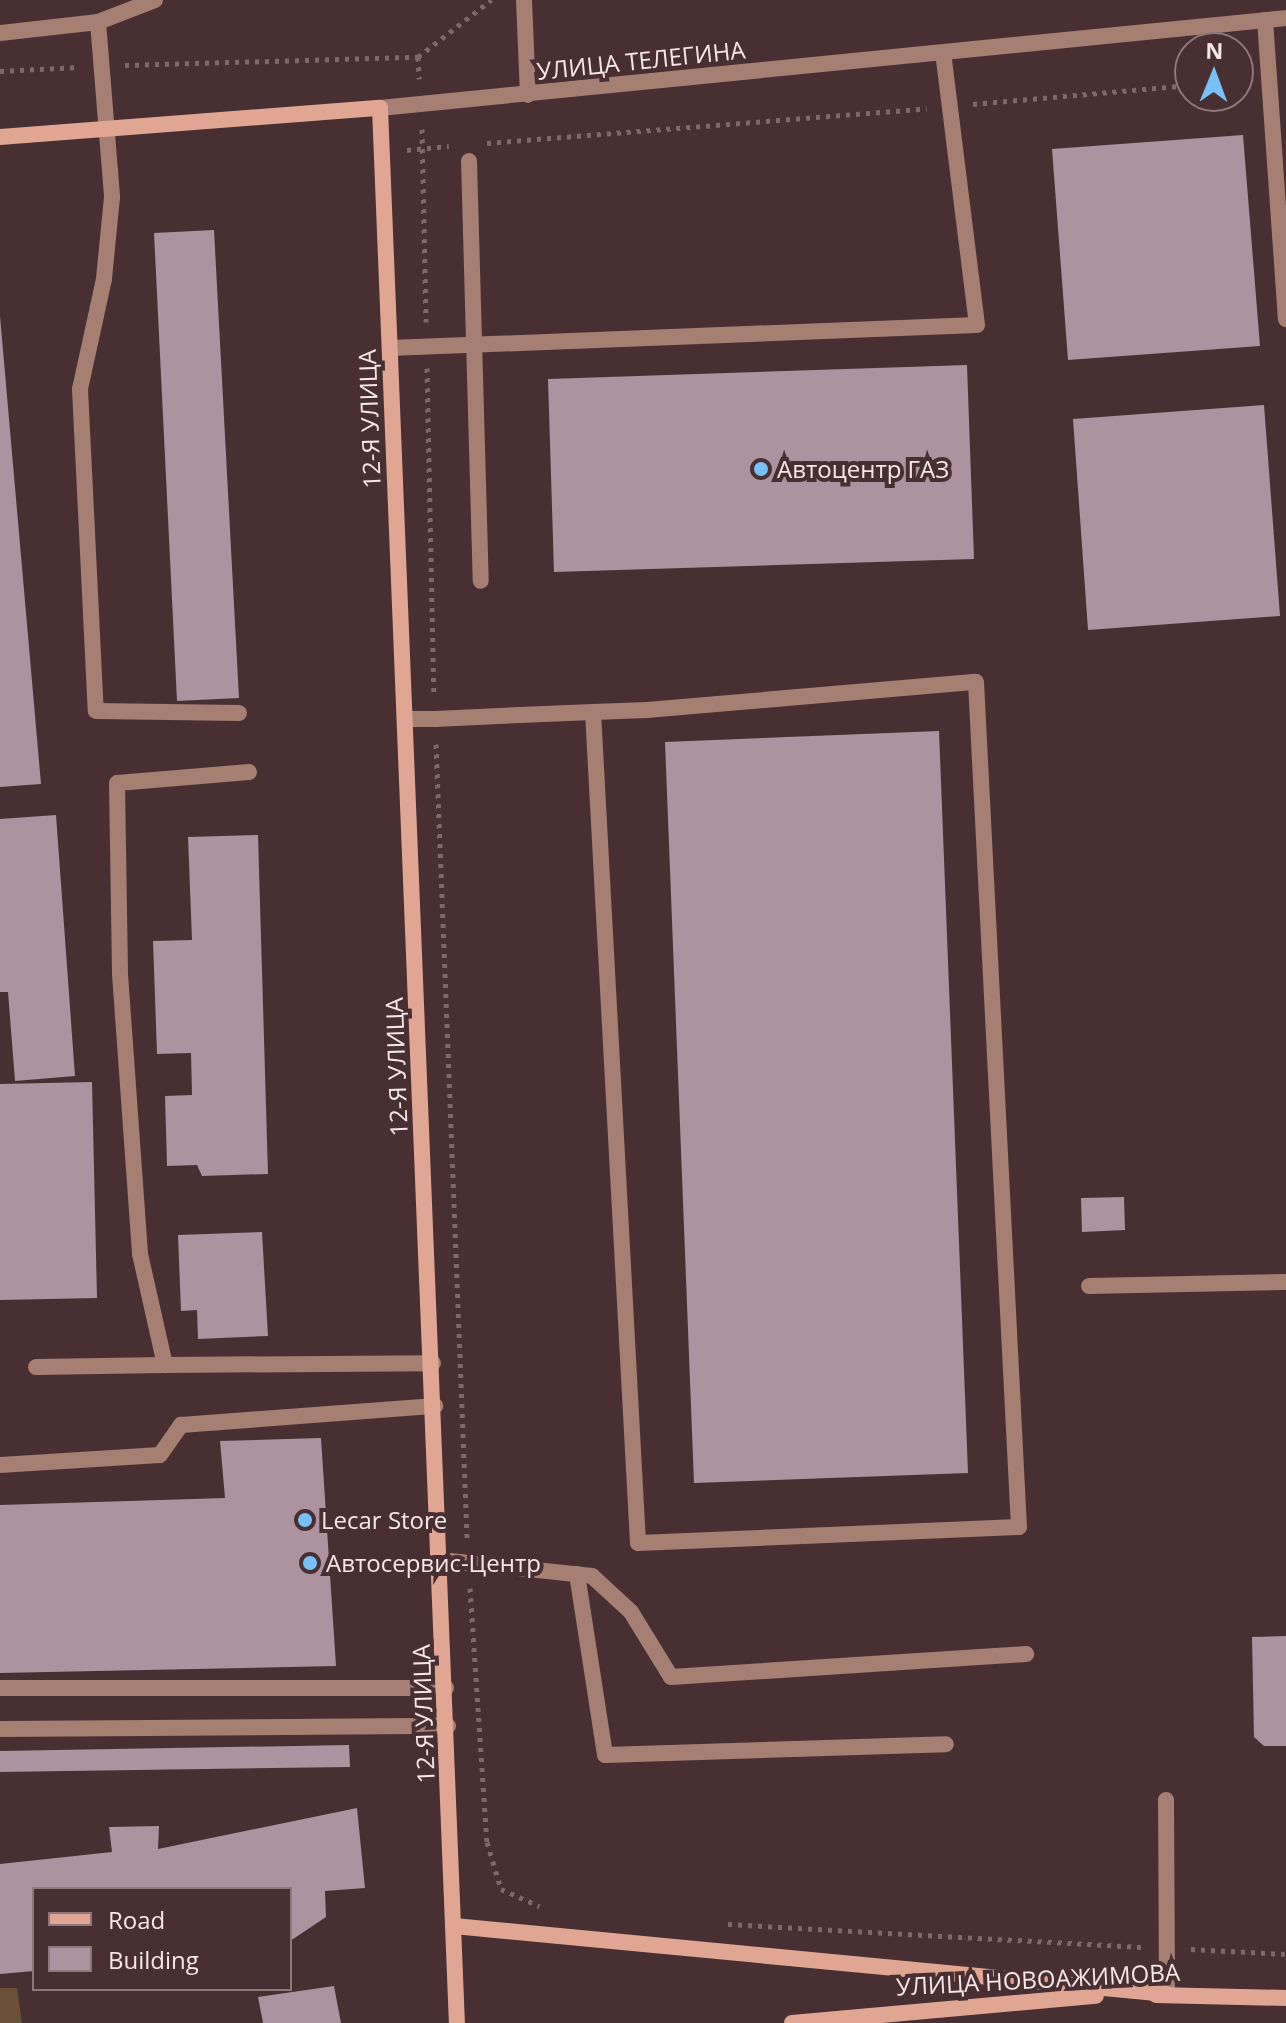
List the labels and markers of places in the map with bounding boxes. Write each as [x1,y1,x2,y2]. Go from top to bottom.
place label: Автоцентр ГАЗ [777,455,949,483]
marker: Автоцентр ГАЗ [752,460,770,478]
place label: Lecar Store [321,1506,447,1534]
marker: Lecar Store [296,1511,314,1529]
place label: Автосервис-Центр [326,1549,541,1577]
marker: Автосервис-Центр [301,1554,319,1572]

